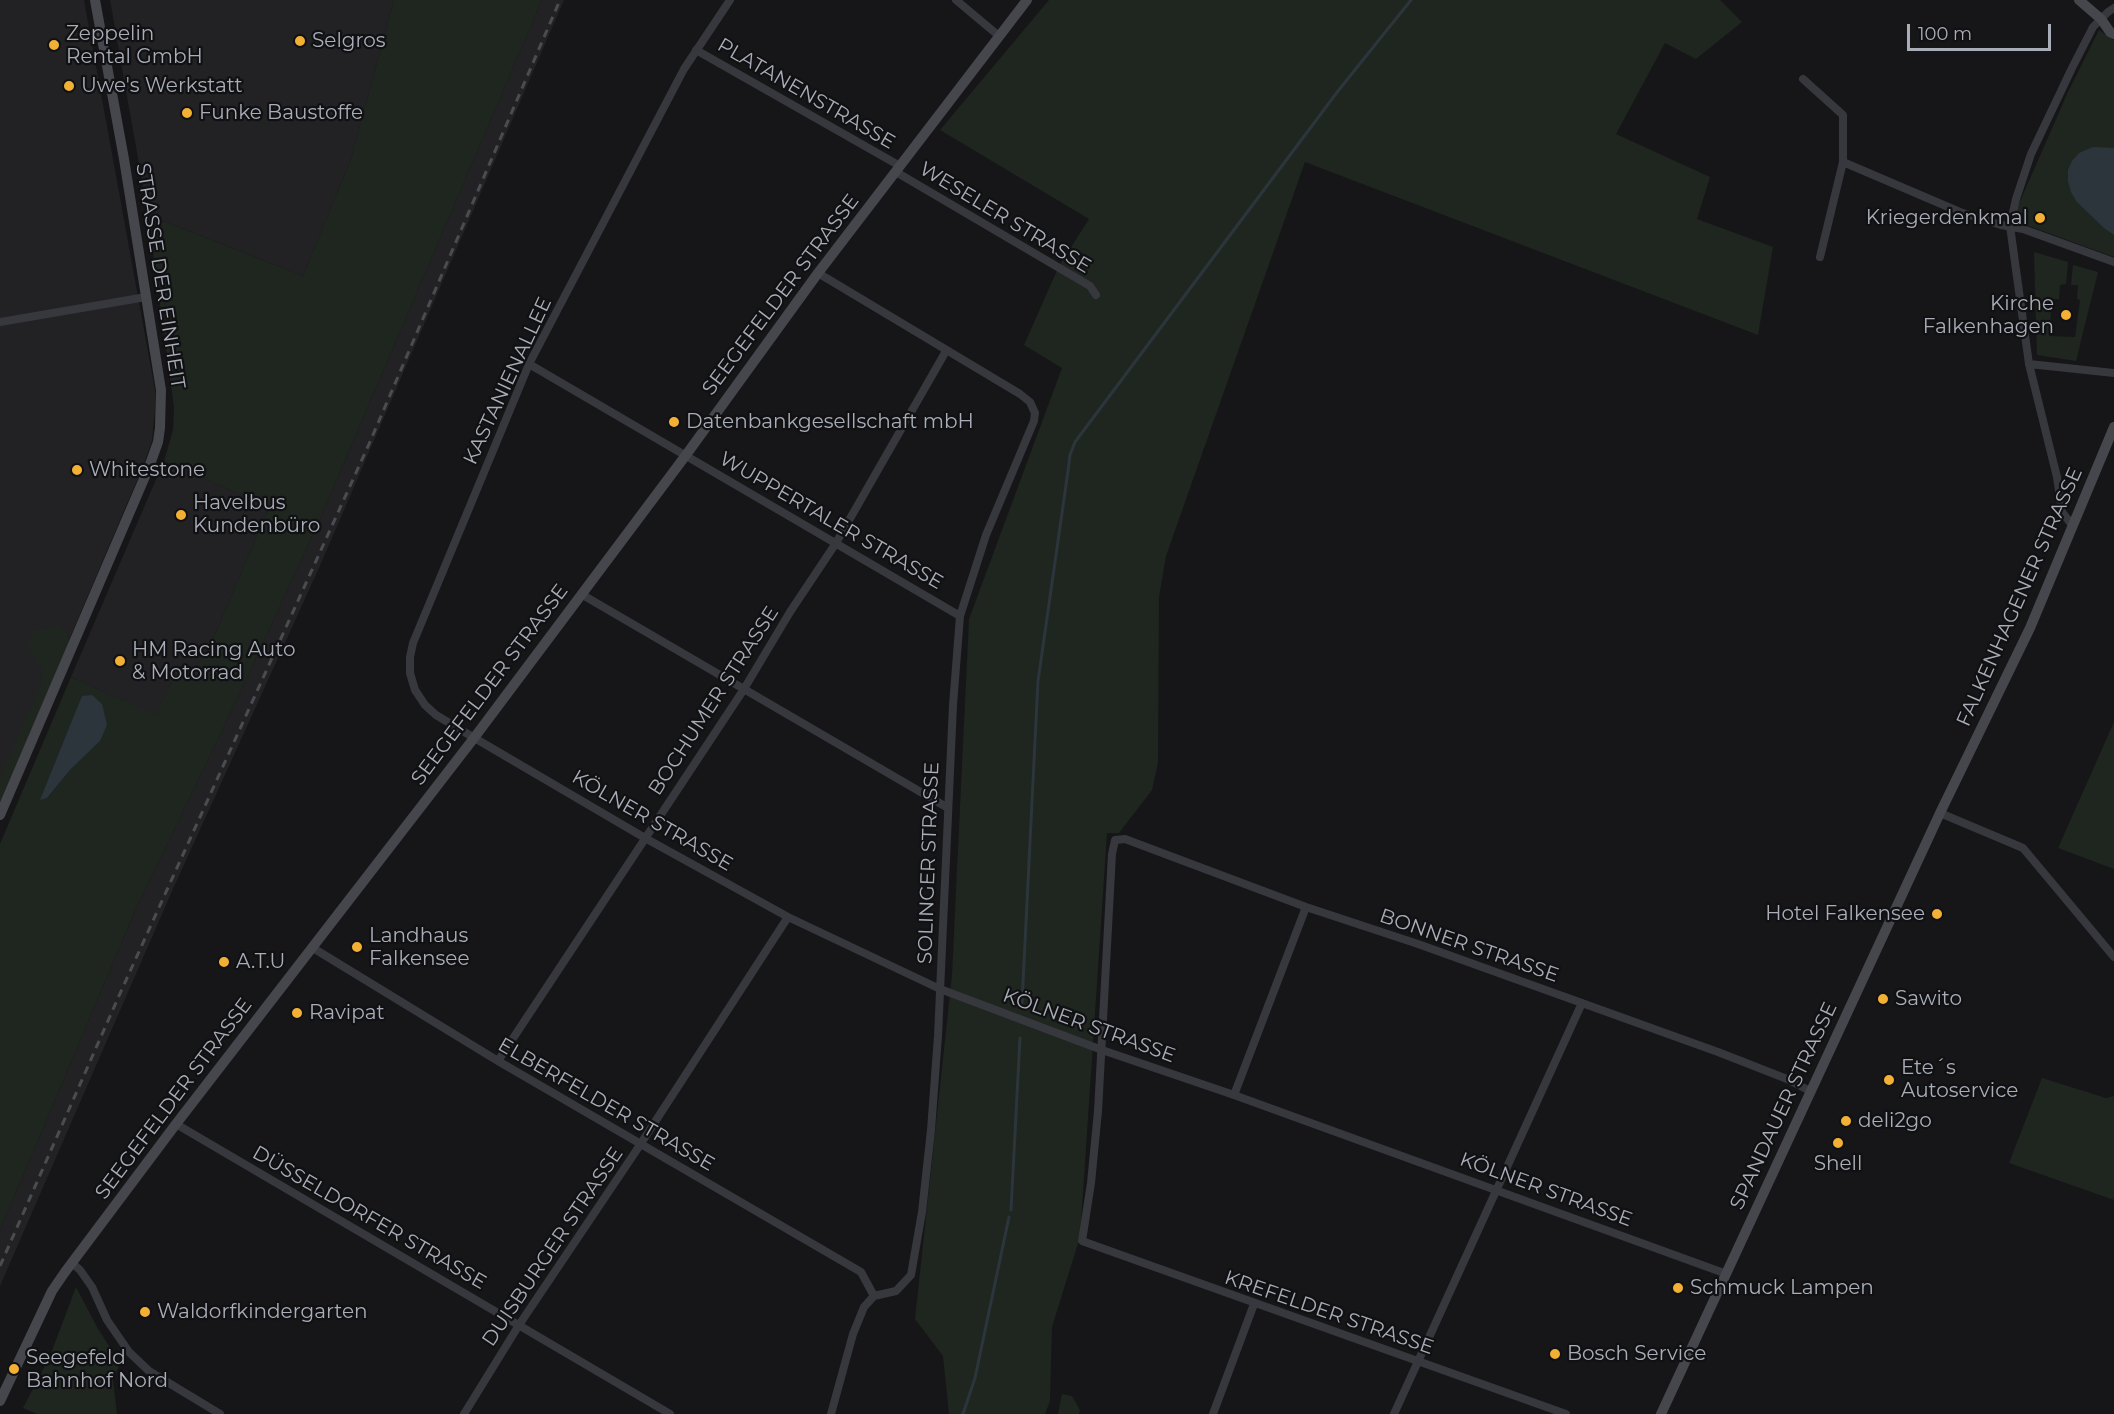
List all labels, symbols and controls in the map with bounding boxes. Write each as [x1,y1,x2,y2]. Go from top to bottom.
scale bar [1910,12,2054,50]
place label: Zeppelin Rental GmbH [66,22,203,69]
text: 100 m [1918,23,1972,45]
place label: Selgros [312,29,386,53]
street label: PLATANENSTRASSE [713,33,899,155]
marker: Selgros [293,34,307,48]
marker: Zeppelin Rental GmbH [47,38,61,52]
place label: Uwe's Werkstatt [81,74,243,98]
marker: Uwe's Werkstatt [62,79,76,93]
place label: Funke Baustoffe [199,101,363,125]
marker: Funke Baustoffe [180,106,194,120]
street label: WESELER STRASSE [915,157,1095,279]
street label: STRASSE DER EINHEIT [130,162,190,390]
street label: SEEGEFELDER STRASSE [698,190,864,400]
place label: Kriegerdenkmal [1866,206,2028,230]
marker: Kriegerdenkmal [2033,211,2047,225]
place label: Kirche Falkenhagen [1923,292,2054,339]
street label: KASTANIENALLEE [459,294,557,468]
marker: Kirche Falkenhagen [2059,308,2073,322]
place label: Datenbankgesellschaft mbH [686,410,974,434]
marker: Datenbankgesellschaft mbH [667,415,681,429]
street label: WUPPERTALER STRASSE [715,447,947,595]
place label: Whitestone [89,458,205,482]
marker: Whitestone [70,463,84,477]
street label: FALKENHAGENER STRASSE [1952,464,2088,730]
place label: Havelbus Kundenbüro [193,491,320,538]
marker: Havelbus Kundenbüro [174,508,188,522]
street label: SEEGEFELDER STRASSE [407,580,573,790]
street label: BOCHUMER STRASSE [644,602,784,800]
place label: HM Racing Auto & Motorrad [132,638,296,685]
marker: HM Racing Auto & Motorrad [113,654,127,668]
street label: SOLINGER STRASSE [913,762,945,964]
street label: KÖLNER STRASSE [567,765,737,877]
place label: Hotel Falkensee [1765,902,1925,926]
street label: BONNER STRASSE [1376,904,1562,988]
marker: Hotel Falkensee [1930,907,1944,921]
place label: Landhaus Falkensee [369,924,469,971]
marker: Landhaus Falkensee [350,940,364,954]
place label: A.T.U [236,950,285,974]
marker: A.T.U [217,955,231,969]
street label: KÖLNER STRASSE [1000,984,1178,1068]
place label: Sawito [1895,987,1962,1011]
marker: Sawito [1876,992,1890,1006]
street label: SEEGEFELDER STRASSE [91,994,257,1204]
street label: SPANDAUER STRASSE [1725,999,1843,1213]
place label: Ravipat [309,1001,385,1025]
marker: Ravipat [290,1006,304,1020]
street label: ELBERFELDER STRASSE [494,1033,718,1177]
place label: Ete´s Autoservice [1901,1056,2018,1103]
marker: Ete´s Autoservice [1882,1073,1896,1087]
place label: deli2go [1858,1109,1932,1133]
marker: deli2go [1839,1114,1853,1128]
marker: Shell [1831,1136,1845,1150]
street label: DÜSSELDORFER STRASSE [248,1141,490,1295]
street label: DUISBURGER STRASSE [477,1143,629,1351]
street label: KÖLNER STRASSE [1457,1148,1635,1232]
place label: Shell [1814,1152,1862,1176]
street label: KREFELDER STRASSE [1221,1266,1437,1360]
place label: Schmuck Lampen [1690,1276,1874,1300]
marker: Schmuck Lampen [1671,1281,1685,1295]
place label: Waldorfkindergarten [157,1300,368,1324]
marker: Waldorfkindergarten [138,1305,152,1319]
place label: Bosch Service [1567,1342,1706,1366]
place label: Seegefeld Bahnhof Nord [26,1346,168,1393]
marker: Bosch Service [1548,1347,1562,1361]
marker: Seegefeld Bahnhof Nord [7,1362,21,1376]

